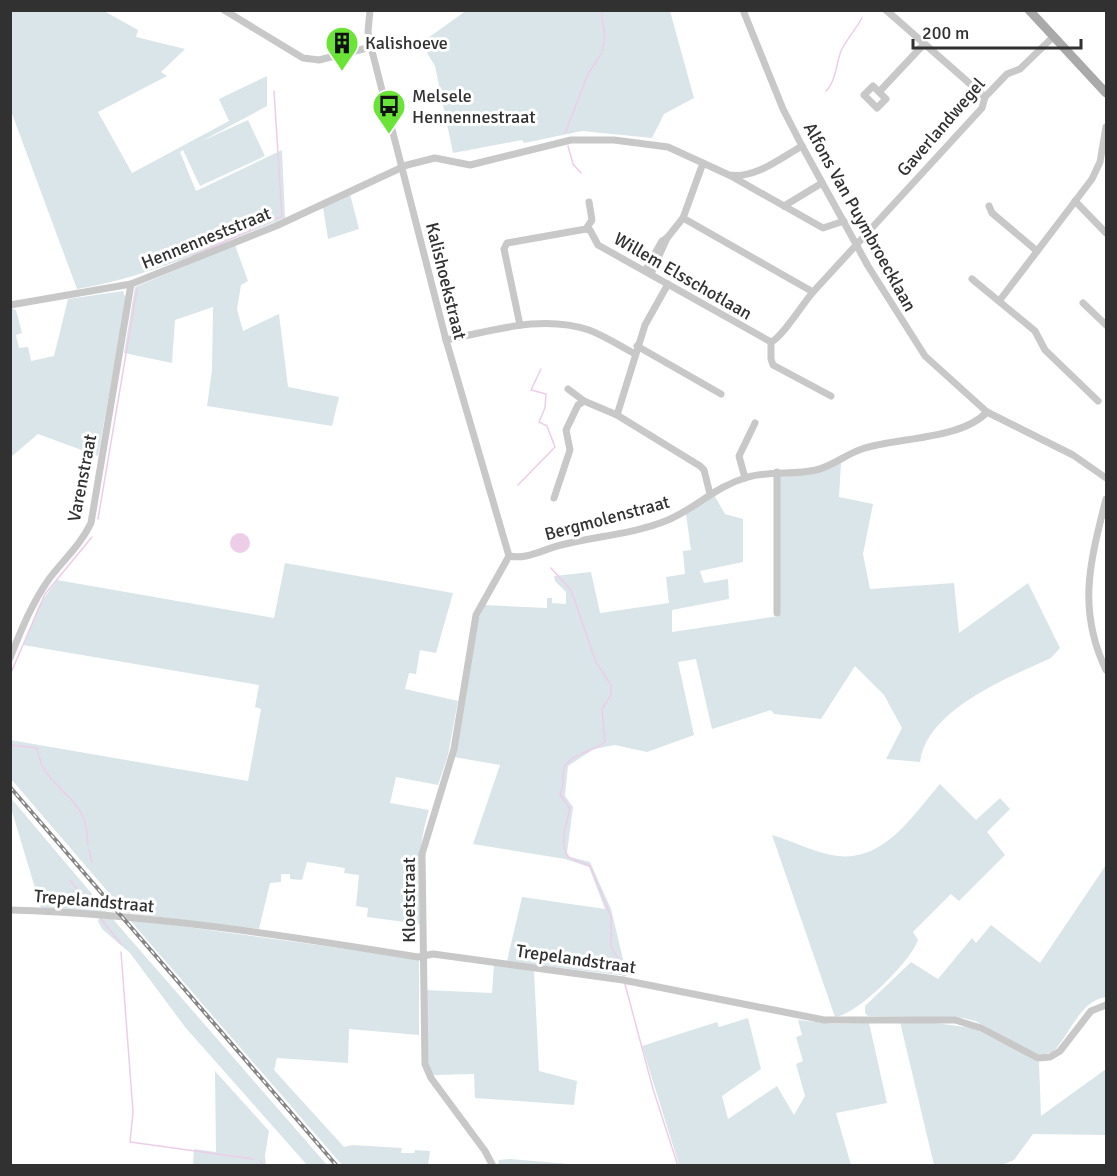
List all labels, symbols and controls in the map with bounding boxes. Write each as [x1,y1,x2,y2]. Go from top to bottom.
scale bar [913,12,1081,50]
text: 200 m [922,22,969,44]
building icon: Kalishoeve [324,25,360,72]
place label: Kalishoeve [365,32,448,54]
street label: Gaverlandwegel [892,73,990,181]
place label: Melsele Hennennestraat [412,85,535,128]
bus stop icon: Melsele Hennennestraat [371,88,407,135]
street label: Alfons Van Puymbroecklaan [799,119,921,315]
street label: Hennenneststraat [138,202,274,274]
street label: Kalishoekstraat [421,220,471,342]
street label: Willem Elsschotlaan [610,227,756,325]
street label: Varenstraat [63,432,101,524]
street label: Bergmolenstraat [542,491,672,545]
street label: Kloetstraat [398,857,420,943]
street label: Trepelandstraat [33,885,155,917]
street label: Trepelandstraat [515,940,637,978]

